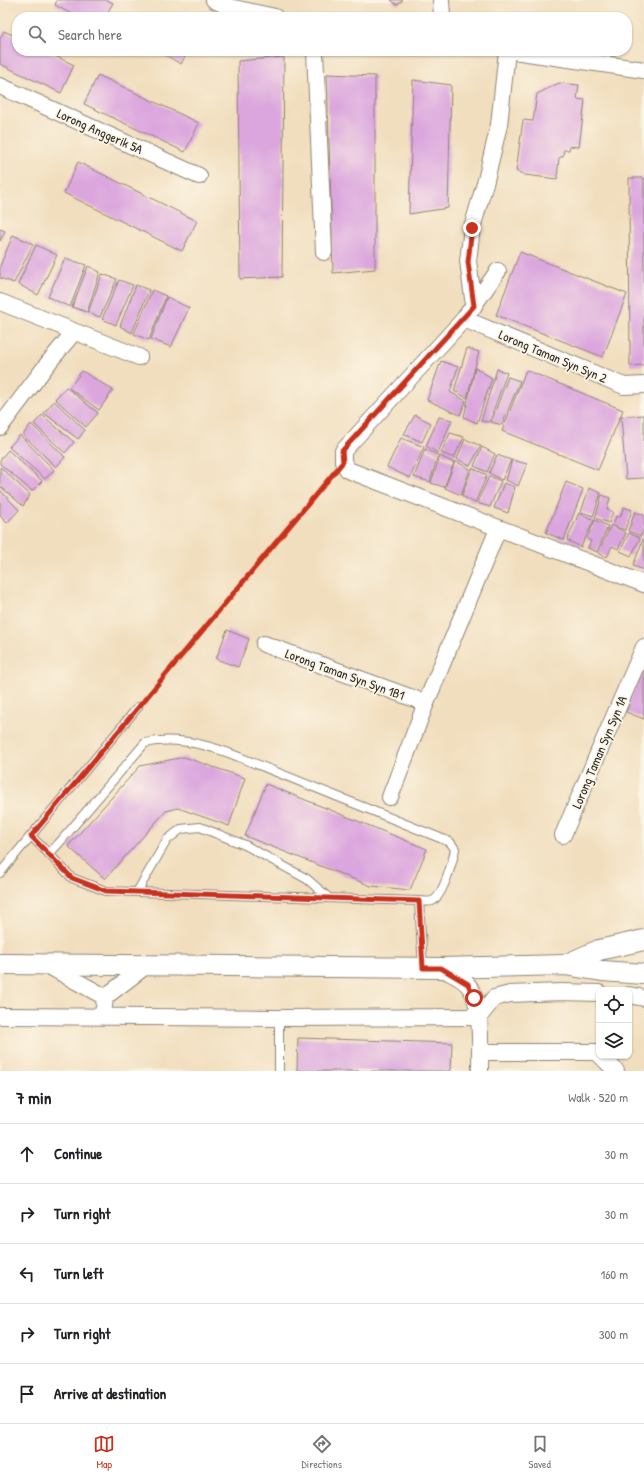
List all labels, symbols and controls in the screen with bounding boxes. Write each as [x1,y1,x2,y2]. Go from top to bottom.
search box [12,12,632,56]
icon: search [26,23,48,45]
text: Search here [58,24,122,45]
street label: Lorong Anggerik 5A [54,104,146,158]
route end [463,219,481,237]
street label: Lorong Taman Syn Syn 2 [496,325,610,387]
street label: Lorong Taman Syn Syn 1B1 [283,644,407,704]
street label: Lorong Taman Syn Syn 1A [567,692,631,811]
map controls [596,987,632,1059]
button: locate [596,987,632,1023]
route start [465,989,483,1007]
button: layers [596,1023,632,1059]
text: 7 min [16,1086,51,1109]
text: Walk · 520 m [568,1088,628,1106]
icon: ahead [16,1143,38,1165]
text: Continue [54,1143,102,1164]
text: 30 m [605,1145,628,1163]
icon: right [16,1203,38,1225]
text: Turn right [54,1203,110,1224]
text: 30 m [605,1205,628,1223]
icon: left [16,1263,38,1285]
text: Turn left [54,1263,104,1284]
text: 160 m [600,1265,628,1283]
icon: right [16,1323,38,1345]
text: Turn right [54,1323,110,1344]
text: 300 m [599,1325,628,1343]
icon: arrive [16,1383,38,1405]
text: Arrive at destination [54,1383,166,1404]
tab: Map [93,1433,115,1471]
tab: Directions [302,1433,342,1471]
tab: Saved [528,1433,551,1471]

